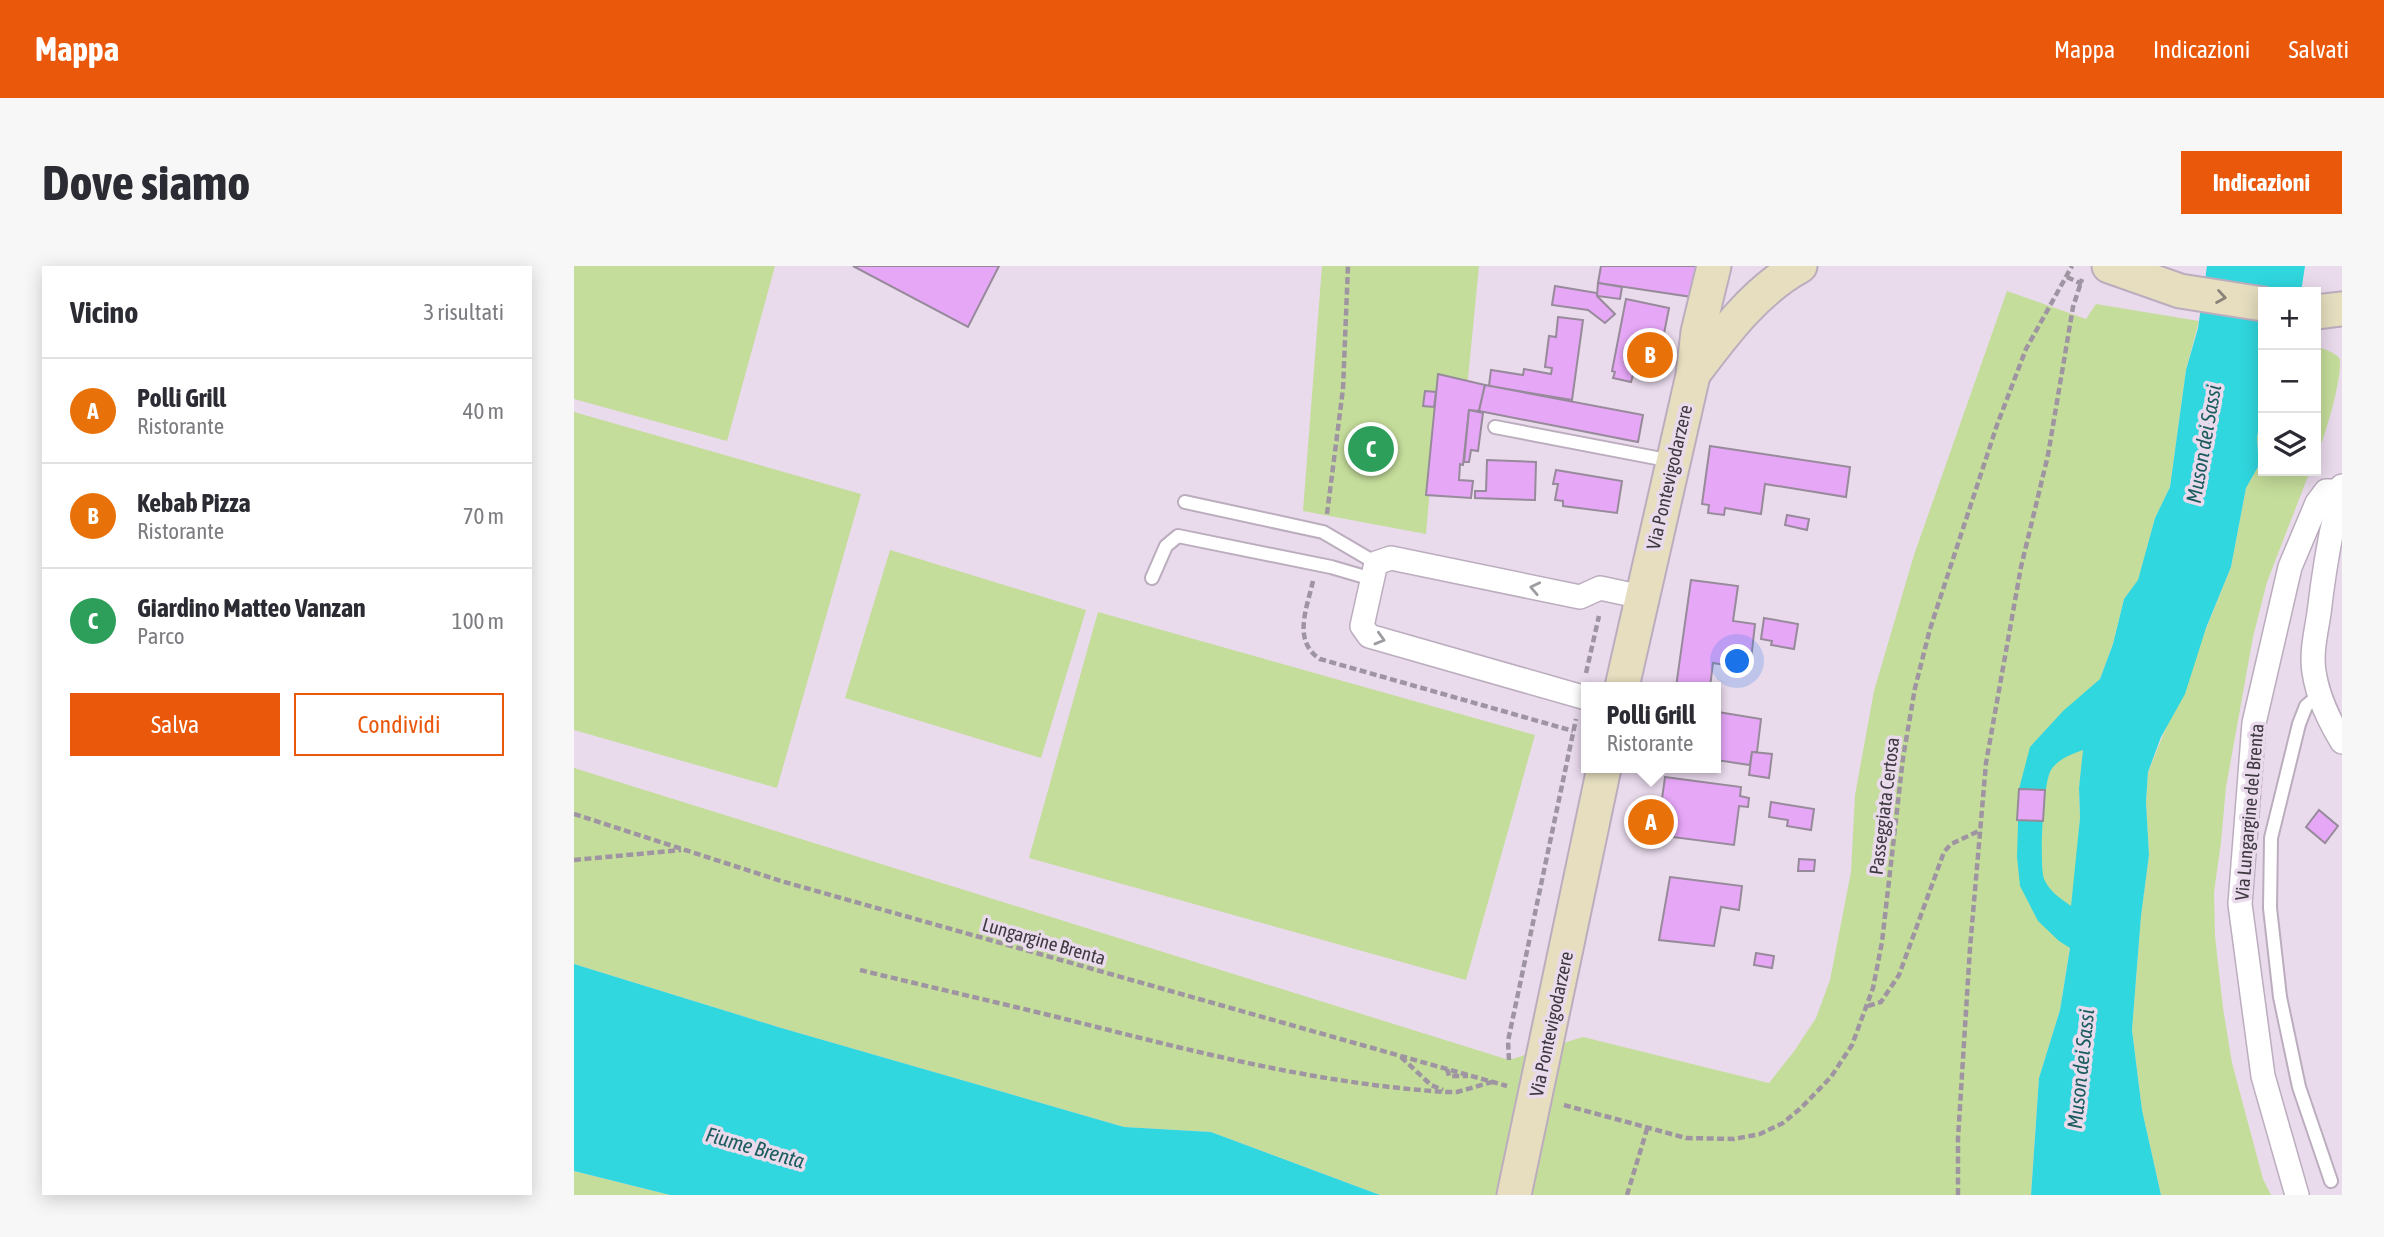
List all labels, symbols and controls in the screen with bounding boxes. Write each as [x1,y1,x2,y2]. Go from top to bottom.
text: Mappa [35,30,119,68]
text: Mappa [2054,36,2115,63]
text: Indicazioni [2153,36,2250,63]
text: Salvati [2288,36,2349,63]
button: Indicazioni [2181,151,2342,214]
text: Dove siamo [42,154,250,210]
map controls [2258,287,2321,476]
button: + [2258,287,2321,350]
one-way arrow [2215,290,2227,305]
text: Vicino [70,295,138,329]
text: 3 risultati [423,299,504,325]
pin: B [1627,329,1673,381]
button: − [2258,350,2321,413]
water label: Muson dei Sassi [2181,382,2225,505]
text: Polli Grill [137,383,226,413]
text: A [87,398,99,424]
text: 40 m [463,398,504,424]
street label: Via Pontevigodarzere [1642,402,1696,552]
text: Ristorante [137,413,224,439]
button: layers [2258,413,2321,476]
pin: C [1348,423,1394,475]
text: Kebab Pizza [137,488,251,518]
text: B [88,503,98,529]
text: 70 m [463,503,504,529]
text: Ristorante [137,518,224,544]
one-way arrow [1529,582,1541,596]
text: Giardino Matteo Vanzan [137,593,366,623]
text: C [88,608,98,634]
text: 100 m [452,608,504,634]
text: Parco [137,623,185,649]
one-way arrow [1374,631,1386,646]
your location [1720,644,1754,678]
popup [1581,682,1721,773]
button: Salva [70,693,280,756]
button: Condividi [294,693,504,756]
text: Polli Grill [1606,700,1696,730]
street label: Via Lungargine del Brenta [2230,723,2268,901]
text: Ristorante [1606,730,1694,756]
street label: Passeggiata Certosa [1865,736,1903,876]
pin: A [1628,796,1674,848]
street label: Lungargine Brenta [980,913,1108,969]
street label: Via Pontevigodarzere [1525,949,1577,1099]
water label: Muson dei Sassi [2062,1008,2098,1130]
water label: Fiume Brenta [703,1121,808,1173]

